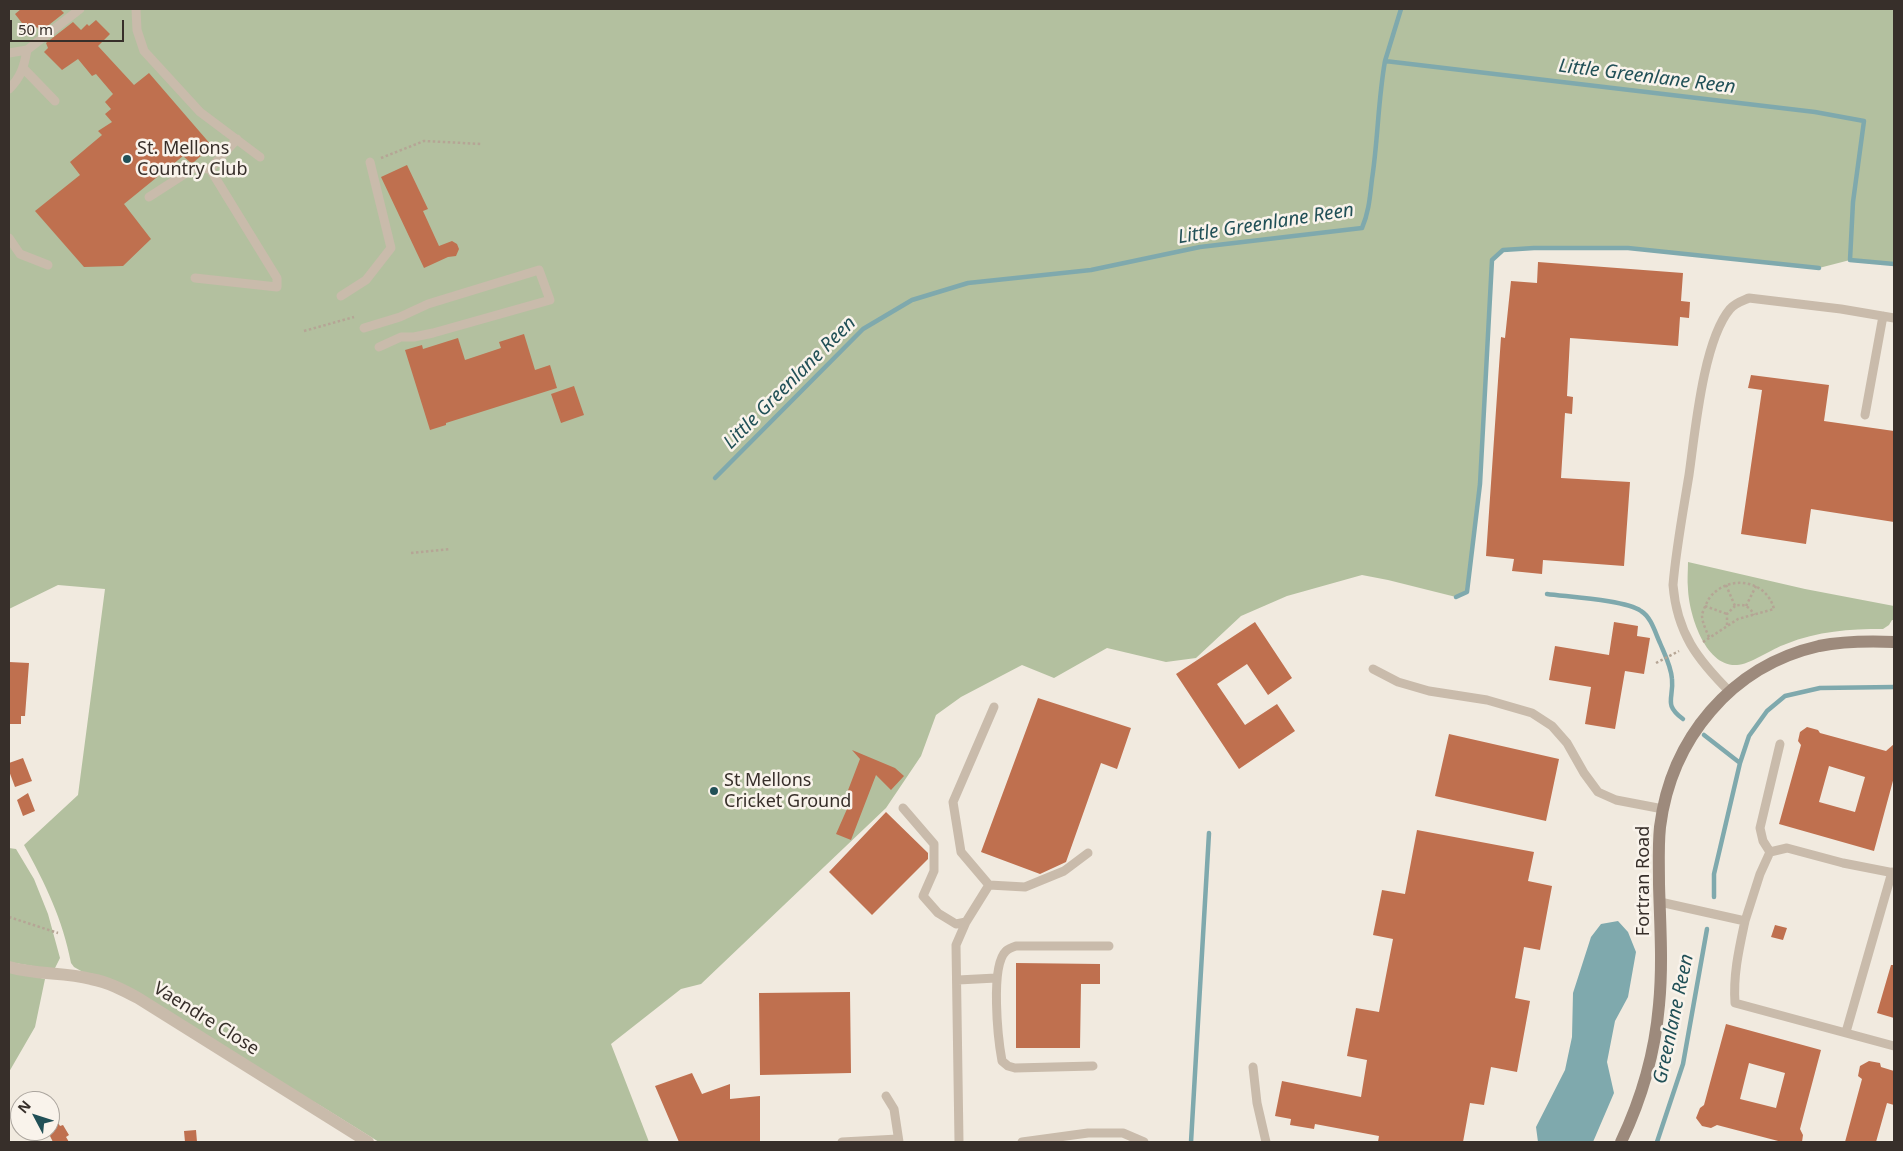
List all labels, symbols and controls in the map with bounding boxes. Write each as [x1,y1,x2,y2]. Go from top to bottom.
scale bar [12,10,126,42]
text: 50 m [18,19,53,39]
water label: Little Greenlane Reen [1557,55,1737,99]
place label: St. Mellons Country Club [137,138,248,180]
marker: St. Mellons Country Club [121,153,133,165]
water label: Little Greenlane Reen [1176,199,1356,249]
water label: Little Greenlane Reen [719,312,861,454]
place label: St Mellons Cricket Ground [724,770,851,812]
marker: St Mellons Cricket Ground [708,785,720,797]
street label: Fortran Road [1633,826,1655,936]
water label: Greenlane Reen [1649,952,1699,1086]
street label: Vaendre Close [149,978,263,1060]
north arrow [10,1091,60,1141]
text: N [13,1096,35,1117]

